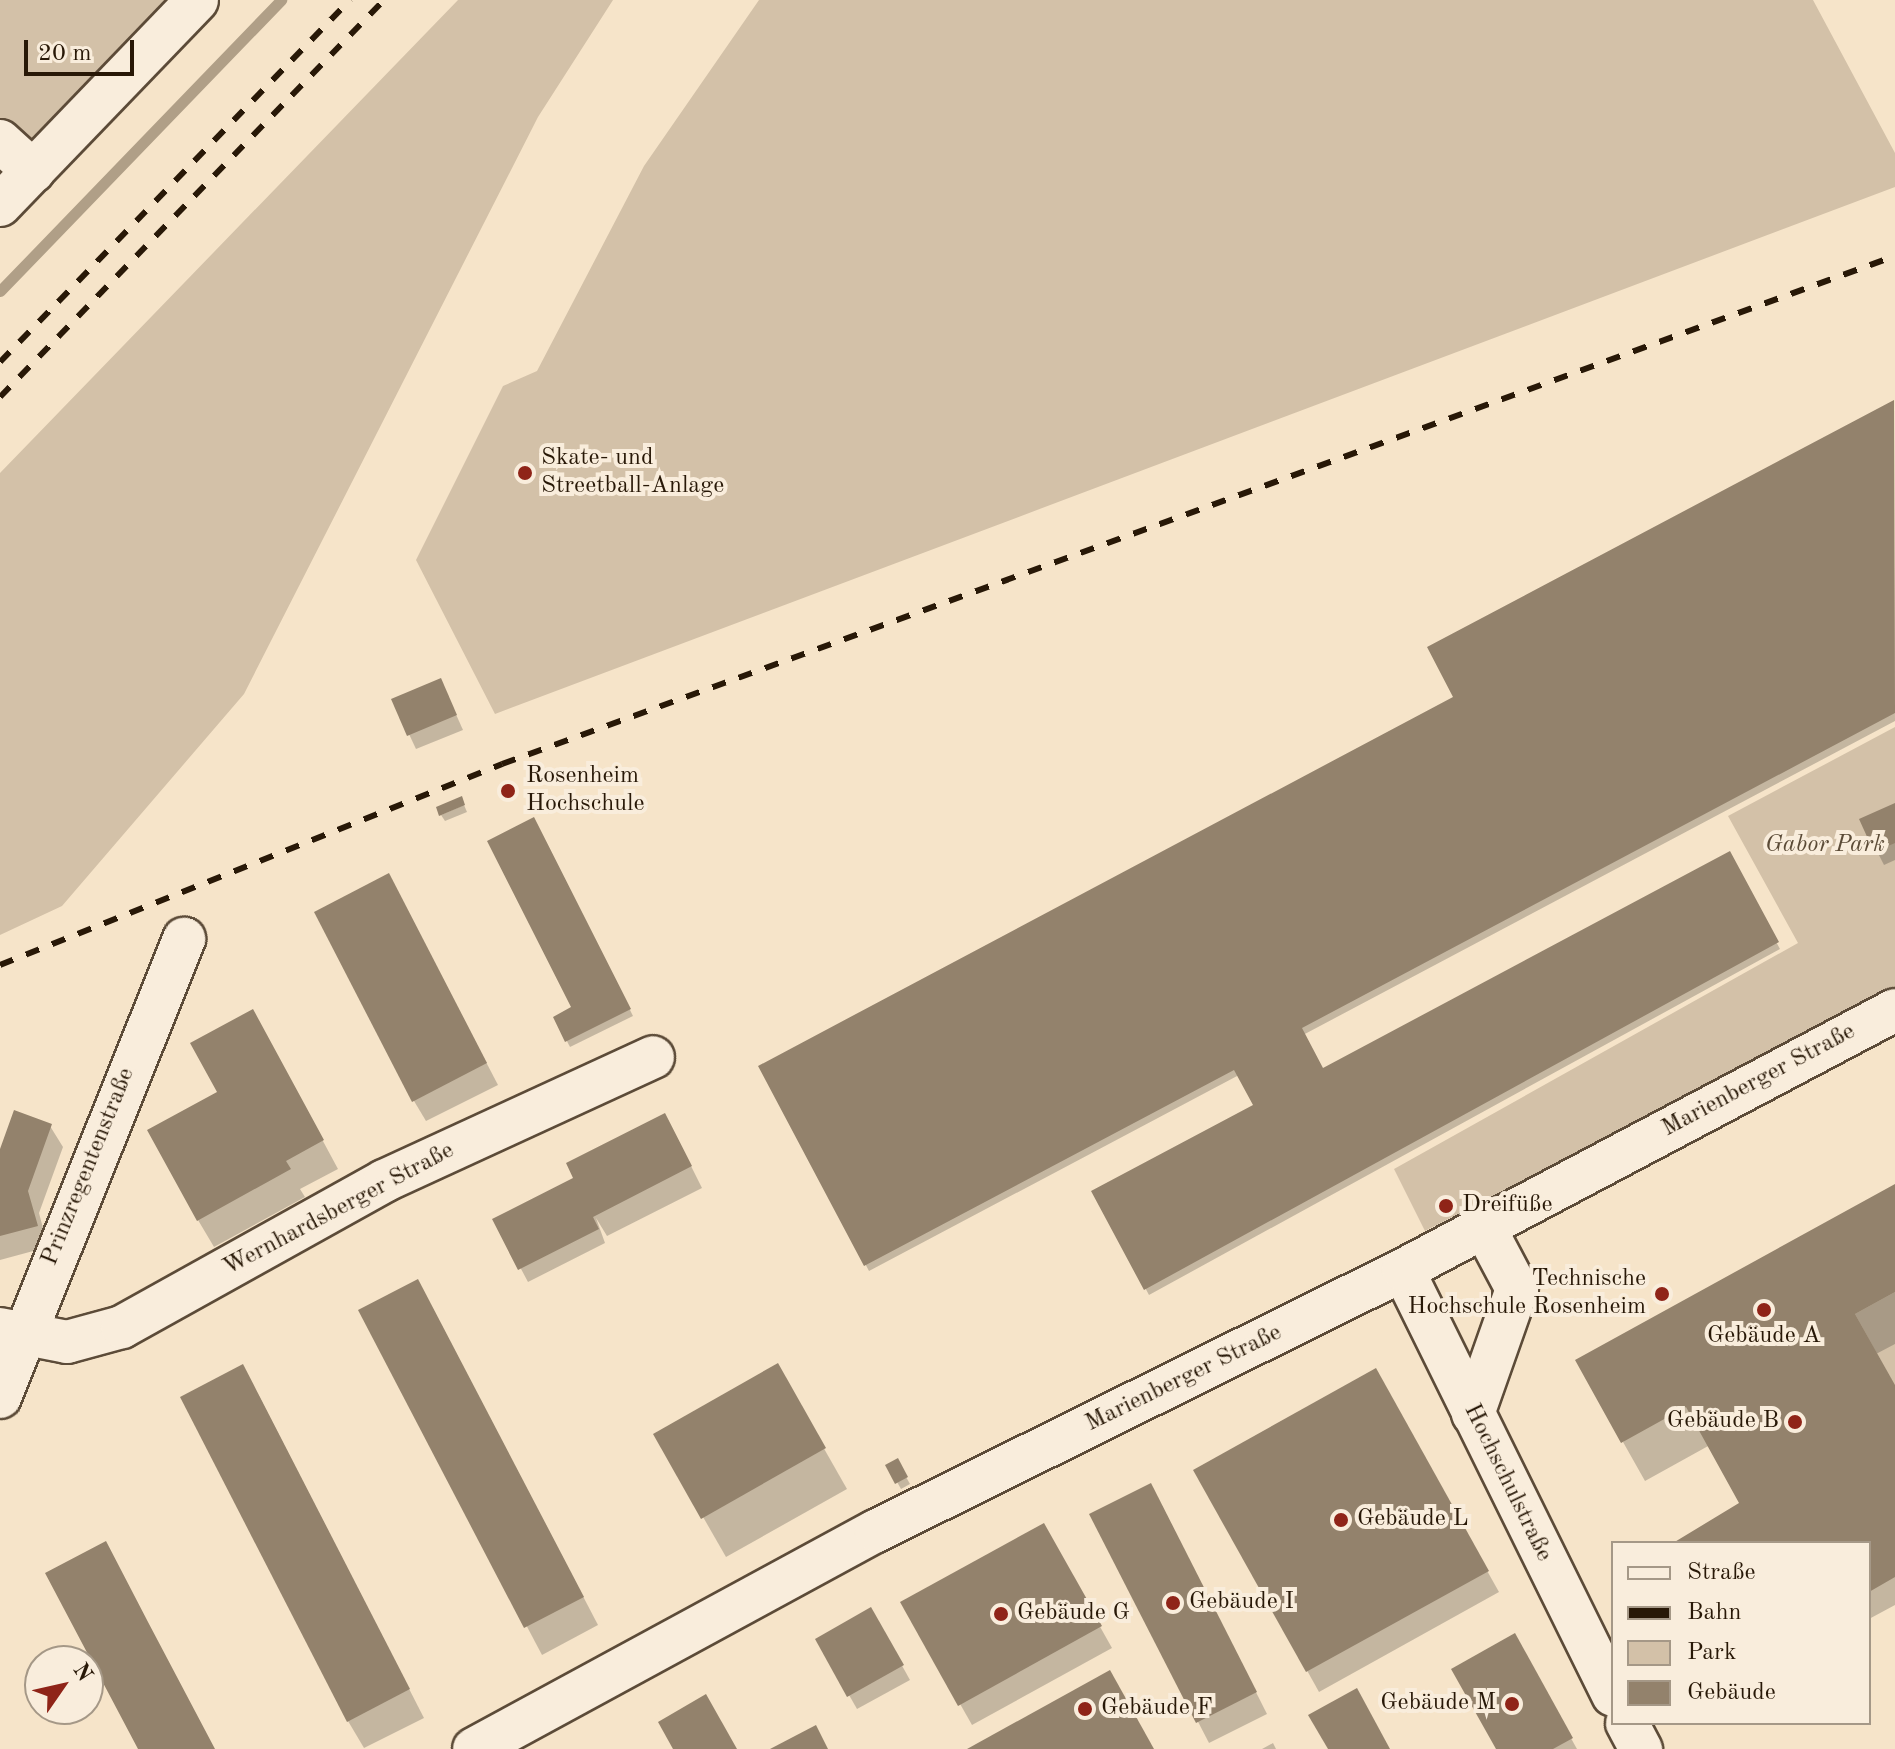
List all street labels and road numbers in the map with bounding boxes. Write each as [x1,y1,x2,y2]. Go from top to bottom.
street label: Marienberger Straße [1657,1018,1861,1144]
street label: Prinzregentenstraße [36,1064,142,1270]
street label: Wernhardsberger Straße [219,1137,459,1283]
street label: Marienberger Straße [1081,1319,1287,1439]
street label: Hochschulstraße [1456,1400,1558,1566]

